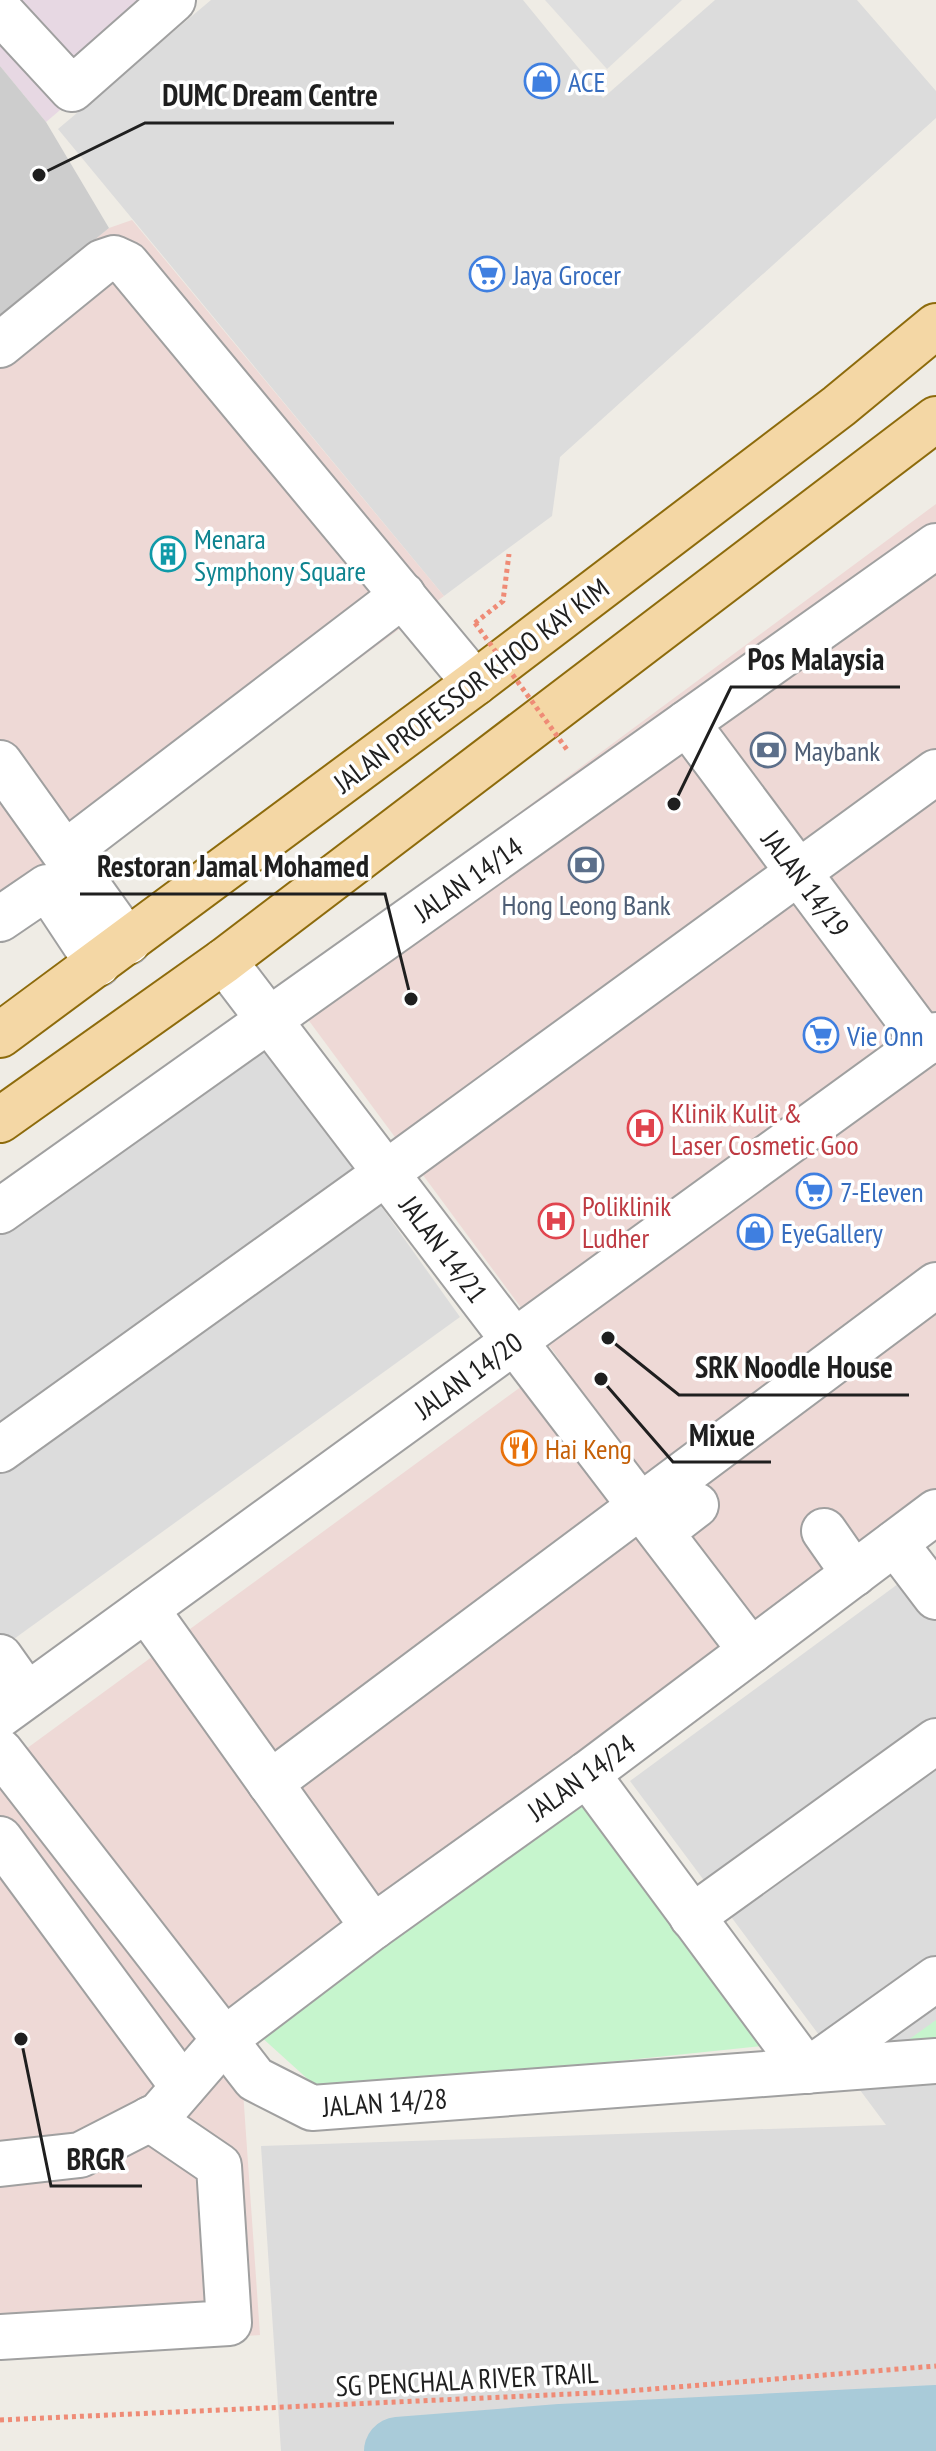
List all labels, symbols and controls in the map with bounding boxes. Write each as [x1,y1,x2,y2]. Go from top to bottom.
shop icon: ACE [523,62,561,100]
place label: ACE [568,63,606,100]
callout: DUMC Dream Centre [145,69,394,123]
text: DUMC Dream Centre [162,75,378,114]
supermarket icon: Jaya Grocer [468,255,506,293]
place label: Jaya Grocer [512,256,621,293]
place label: Menara Symphony Square [194,520,366,589]
building icon: Menara Symphony Square [149,535,187,573]
street label: JALAN PROFESSOR KHOO KAY KIM [325,569,616,801]
callout: Pos Malaysia [731,633,900,687]
text: Pos Malaysia [747,639,885,678]
bank icon: Maybank [749,731,787,769]
place label: Maybank [794,732,880,769]
street label: JALAN 14/19 [753,821,858,944]
street label: JALAN 14/14 [406,828,530,930]
callout: Restoran Jamal Mohamed [80,840,385,894]
text: Restoran Jamal Mohamed [97,846,369,885]
bank icon: Hong Leong Bank [567,846,605,884]
place label: Hong Leong Bank [501,886,671,923]
supermarket icon: Vie Onn [802,1016,840,1054]
place label: Vie Onn [846,1017,924,1054]
place label: Klinik Kulit & Laser Cosmetic Goo [671,1094,859,1163]
hospital icon: Klinik Kulit & Laser Cosmetic Goo [626,1109,664,1147]
supermarket icon: 7-Eleven [795,1172,833,1210]
place label: 7-Eleven [840,1173,924,1210]
street label: JALAN 14/21 [391,1187,496,1310]
place label: Poliklinik Ludher [582,1187,671,1256]
hospital icon: Poliklinik Ludher [537,1202,575,1240]
shop icon: EyeGallery [736,1213,774,1251]
place label: EyeGallery [781,1214,883,1251]
street label: JALAN 14/20 [406,1323,529,1427]
callout: SRK Noodle House [679,1341,909,1395]
text: SRK Noodle House [695,1347,893,1386]
callout: Mixue [673,1408,771,1462]
text: Mixue [689,1415,755,1454]
restaurant icon: Hai Keng [500,1429,538,1467]
place label: Hai Keng [545,1430,632,1467]
street label: JALAN 14/24 [519,1725,643,1829]
street label: JALAN 14/28 [321,2079,448,2125]
callout: BRGR [51,2132,142,2186]
text: BRGR [66,2139,126,2178]
street label: SG PENCHALA RIVER TRAIL [335,2354,600,2404]

